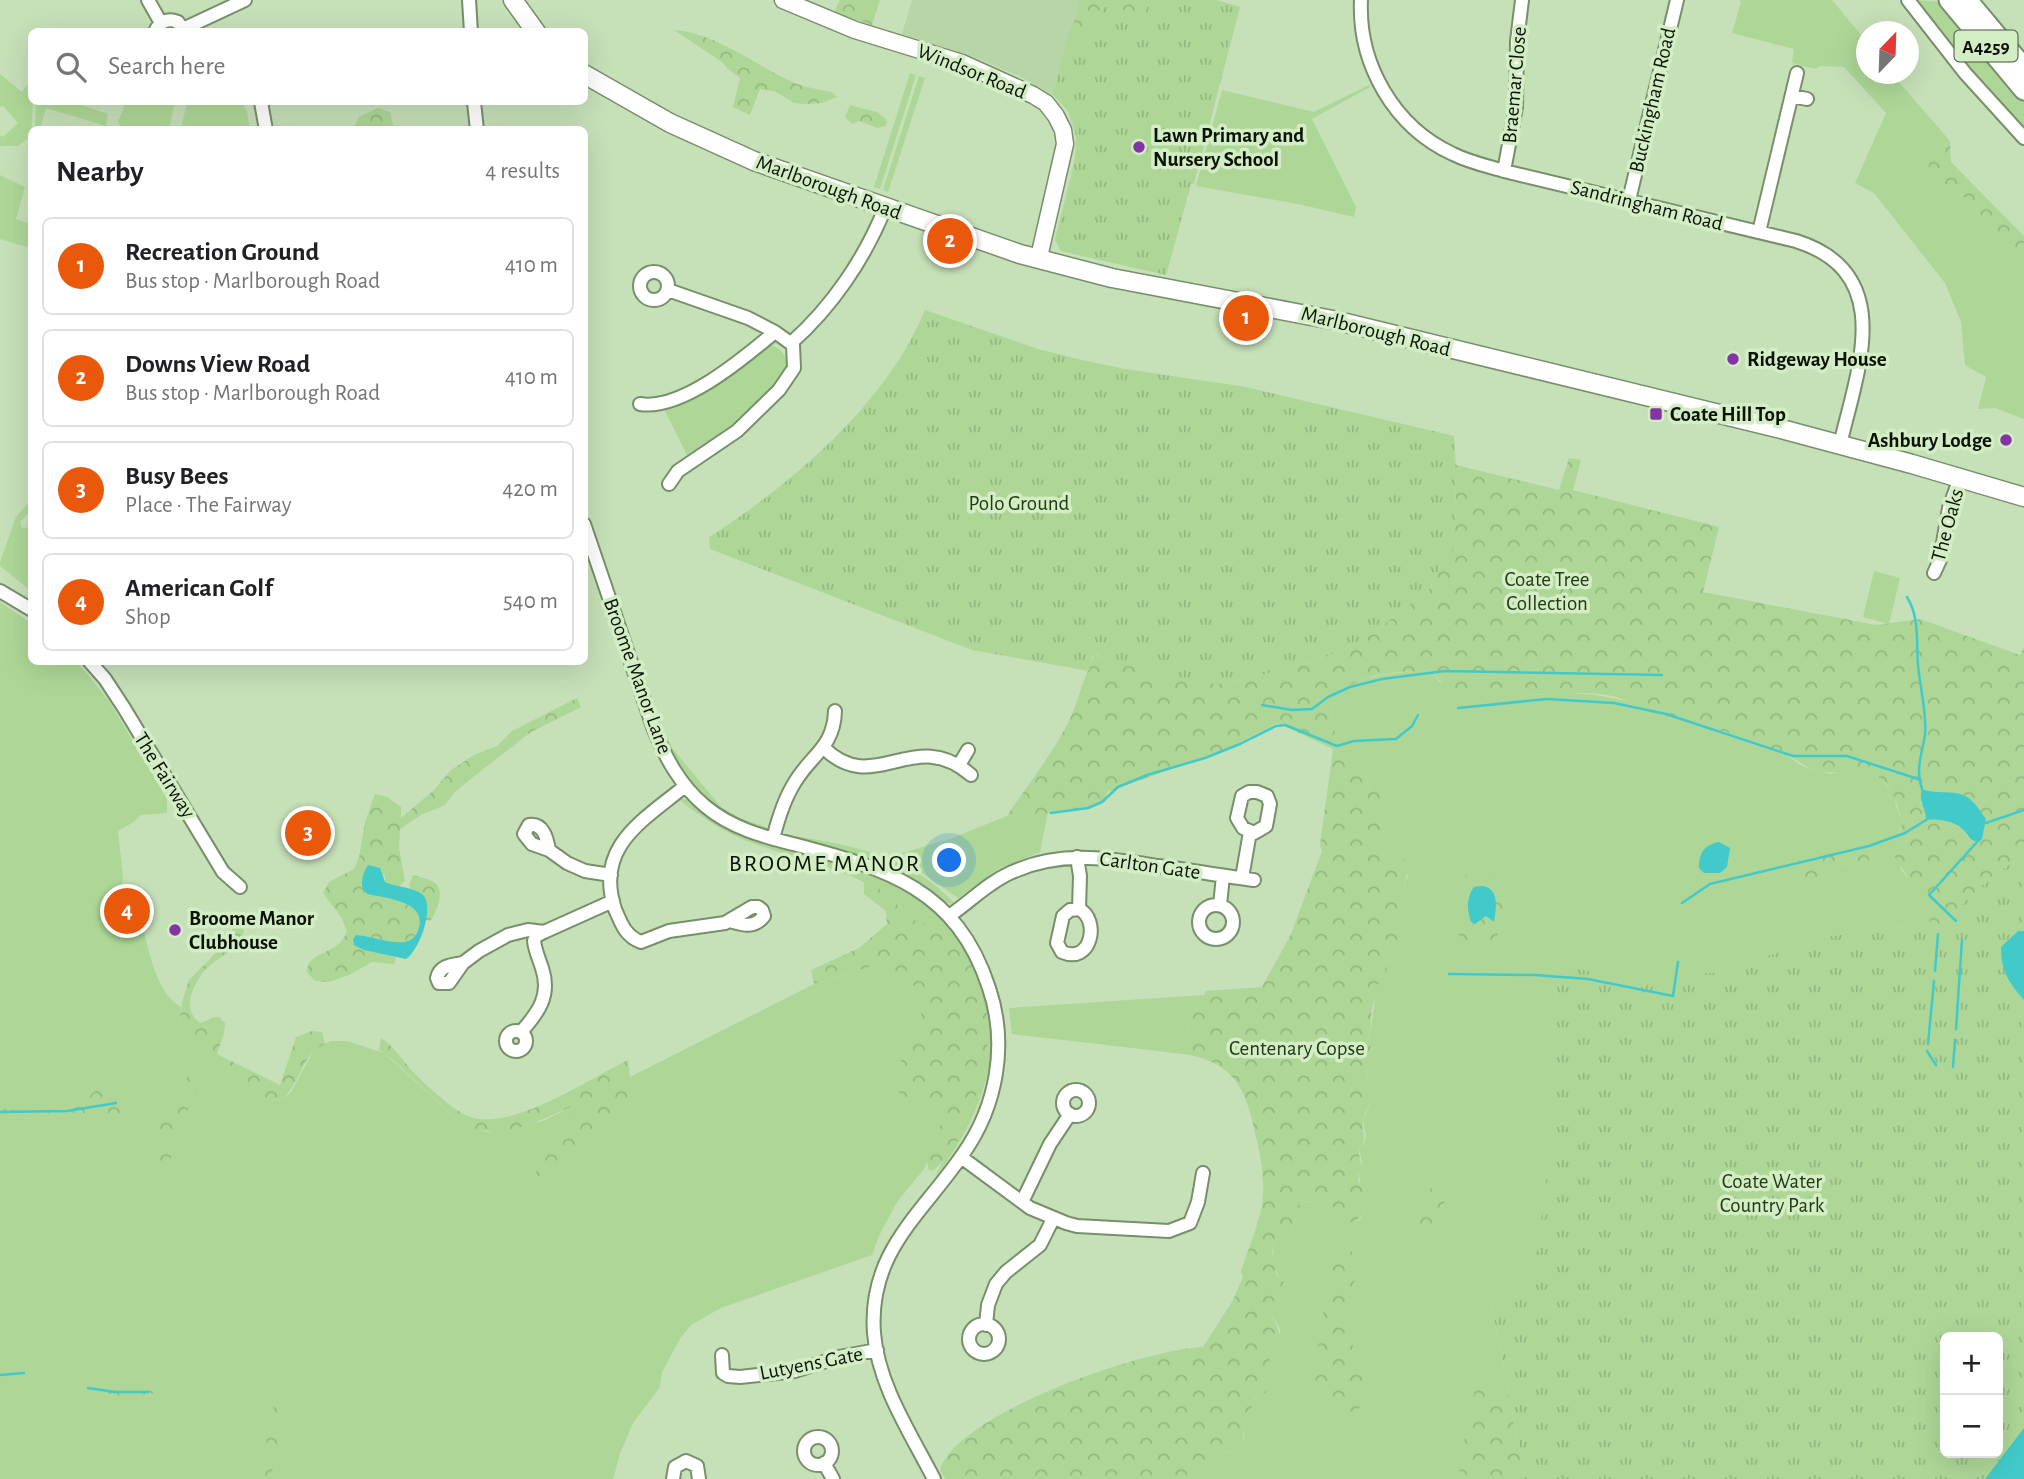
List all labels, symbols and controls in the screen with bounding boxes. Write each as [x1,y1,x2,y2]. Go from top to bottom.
north arrow [1856,21,1919,84]
street label: Buckingham Road [1626,25,1679,175]
street label: Braemar Close [1499,26,1530,144]
search box [28,28,588,105]
road number: A4259 [1954,30,2018,61]
street label: Windsor Road [914,40,1029,103]
icon: search [52,48,90,86]
text: Search here [108,53,226,79]
place label: Lawn Primary and Nursery School [1153,125,1304,170]
marker: Lawn Primary and Nursery School [1131,139,1147,155]
street label: Marlborough Road [753,151,904,224]
text: Nearby [56,157,144,187]
text: 4 results [485,160,560,183]
street label: Sandringham Road [1569,176,1725,235]
pin: 2 [927,215,973,267]
text: Recreation Ground [125,239,319,265]
text: 1 [77,254,85,277]
text: 410 m [505,254,558,277]
text: Bus stop · Marlborough Road [125,270,380,293]
pin: 1 [1223,292,1269,344]
street label: Marlborough Road [1299,303,1453,360]
place label: Ridgeway House [1747,349,1887,370]
text: Downs View Road [125,351,310,377]
marker: Ridgeway House [1725,351,1741,367]
text: 2 [76,366,86,389]
text: 410 m [505,366,558,389]
text: Bus stop · Marlborough Road [125,382,380,405]
place label: Coate Hill Top [1670,404,1786,425]
marker: Coate Hill Top [1648,406,1664,422]
place label: Ashbury Lodge [1868,430,1992,451]
marker: Ashbury Lodge [1998,432,2014,448]
text: Busy Bees [125,463,229,489]
text: 3 [76,478,86,501]
text: 420 m [502,478,558,501]
street label: The Oaks [1928,486,1967,564]
park label: Polo Ground [969,493,1070,514]
text: Place · The Fairway [125,494,291,517]
park label: Coate Tree Collection [1504,569,1590,614]
text: American Golf [125,575,273,601]
text: 4 [75,590,87,613]
text: 540 m [503,590,558,613]
street label: Broome Manor Lane [600,596,675,757]
text: Shop [125,606,171,629]
street label: The Fairway [130,729,199,822]
pin: 3 [285,807,331,859]
your location [932,843,966,877]
street label: Carlton Gate [1098,848,1202,883]
district label: BROOME MANOR [729,852,921,876]
pin: 4 [104,885,150,937]
place label: Broome Manor Clubhouse [189,908,315,953]
marker: Broome Manor Clubhouse [167,922,183,938]
park label: Centenary Copse [1229,1038,1365,1059]
park label: Coate Water Country Park [1720,1171,1825,1216]
map controls [1940,1332,2003,1458]
button: + [1940,1332,2003,1395]
street label: Lutyens Gate [758,1343,865,1384]
button: − [1940,1395,2003,1458]

